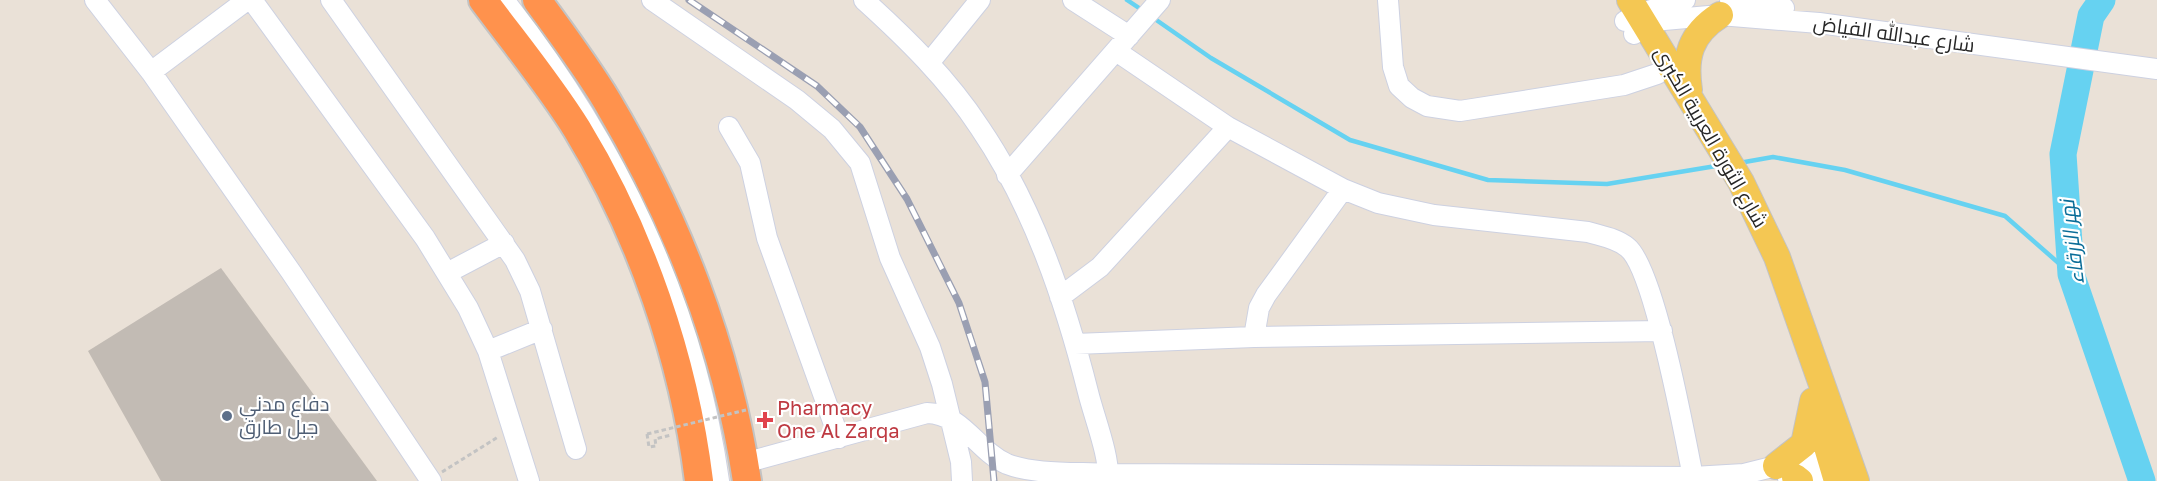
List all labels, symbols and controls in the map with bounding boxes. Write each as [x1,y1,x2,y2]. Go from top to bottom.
street label: شارع عبدالله الفياض [1811,10,1976,59]
street label: شارع الثورة العربية الكبرى [1648,42,1774,233]
water label: نهر الزرقاء [2053,196,2090,286]
place label: دفاع مدني جبل طارق [239,391,329,440]
place label: Pharmacy One Al Zarqa [777,395,900,442]
marker: دفاع مدني جبل طارق [220,409,234,423]
marker: Pharmacy One Al Zarqa [758,413,772,427]

